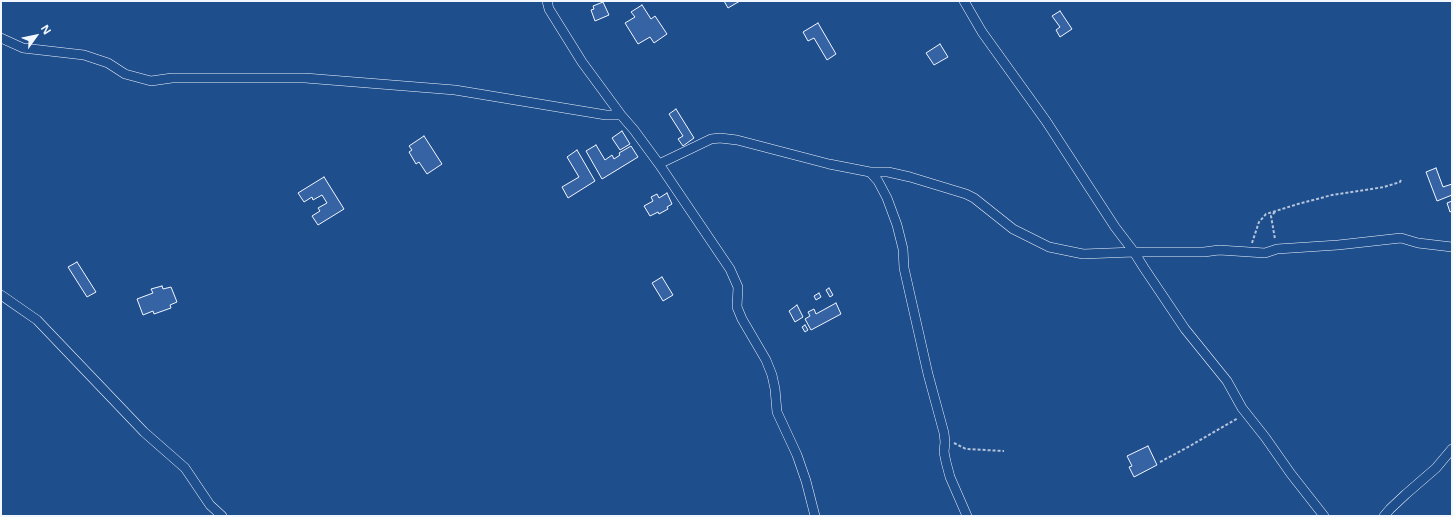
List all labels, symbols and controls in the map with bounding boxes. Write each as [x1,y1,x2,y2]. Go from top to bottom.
north arrow [16,16,56,56]
text: N [38,21,55,37]

